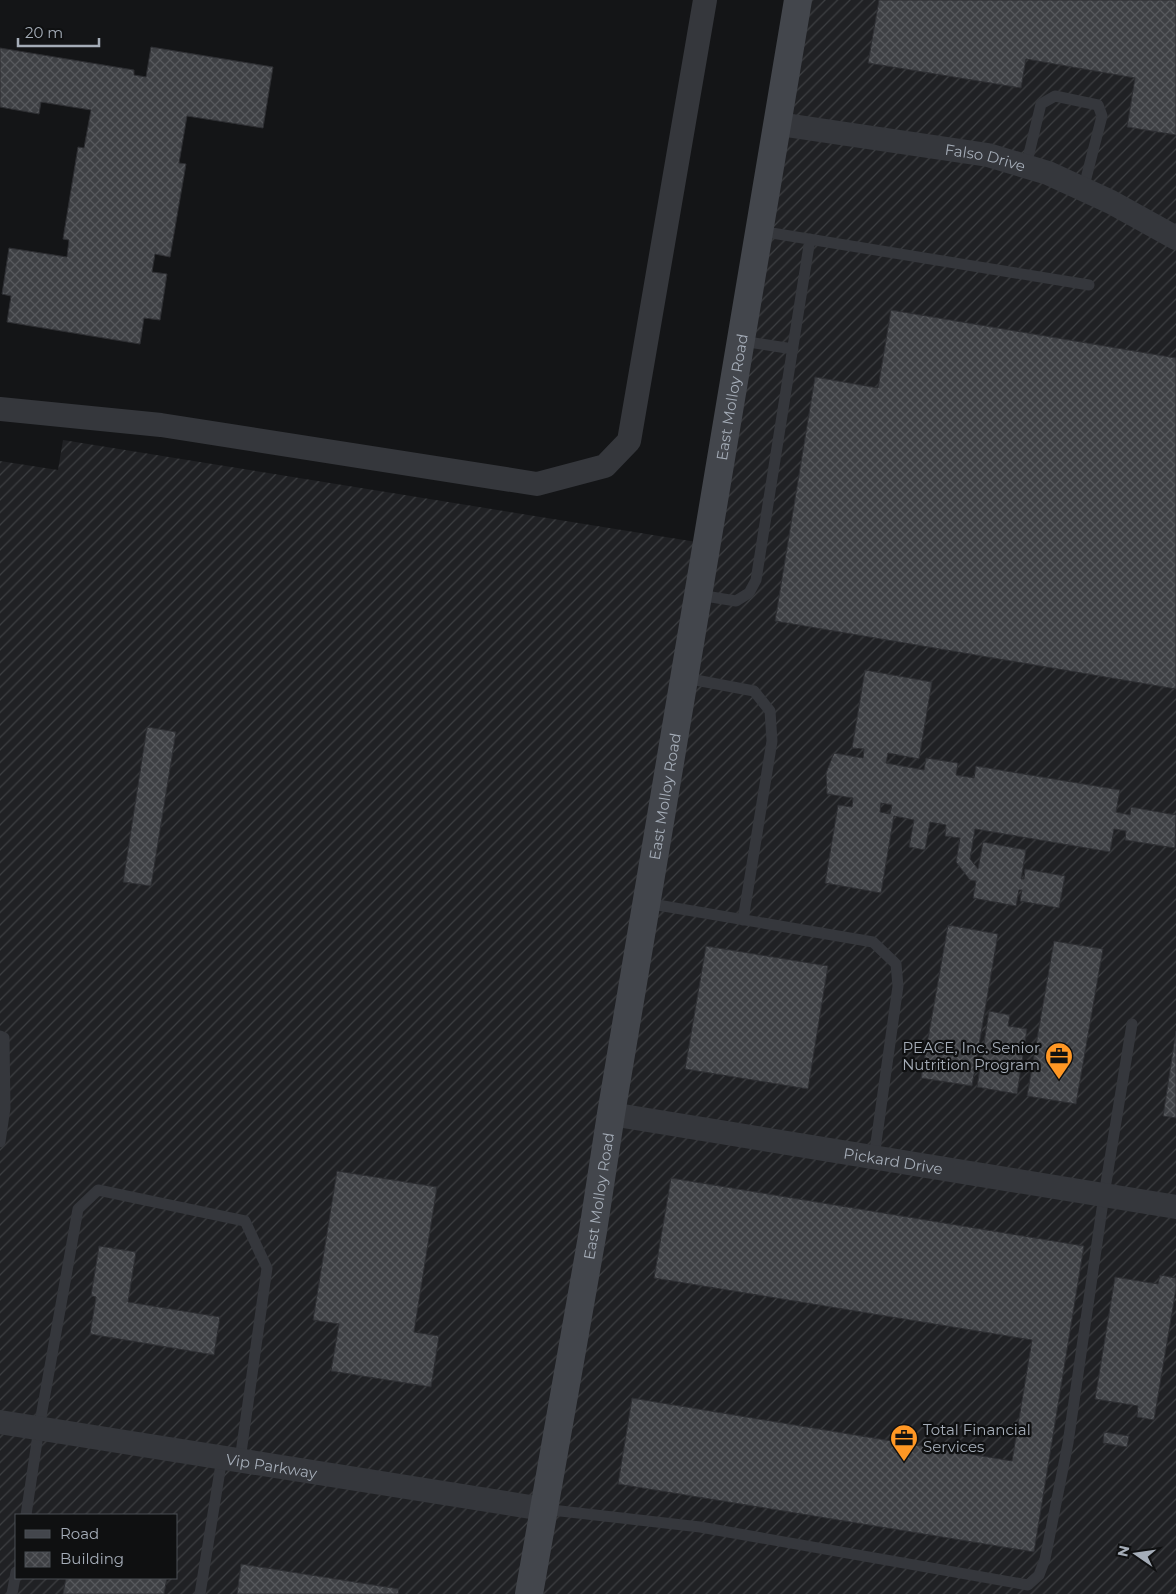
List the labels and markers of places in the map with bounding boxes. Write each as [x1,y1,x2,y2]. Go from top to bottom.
place label: PEACE, Inc. Senior Nutrition Program [902,1038,1040,1074]
office icon: PEACE, Inc. Senior Nutrition Program [1044,1041,1074,1080]
place label: Total Financial Services [923,1420,1031,1456]
office icon: Total Financial Services [889,1423,919,1462]

